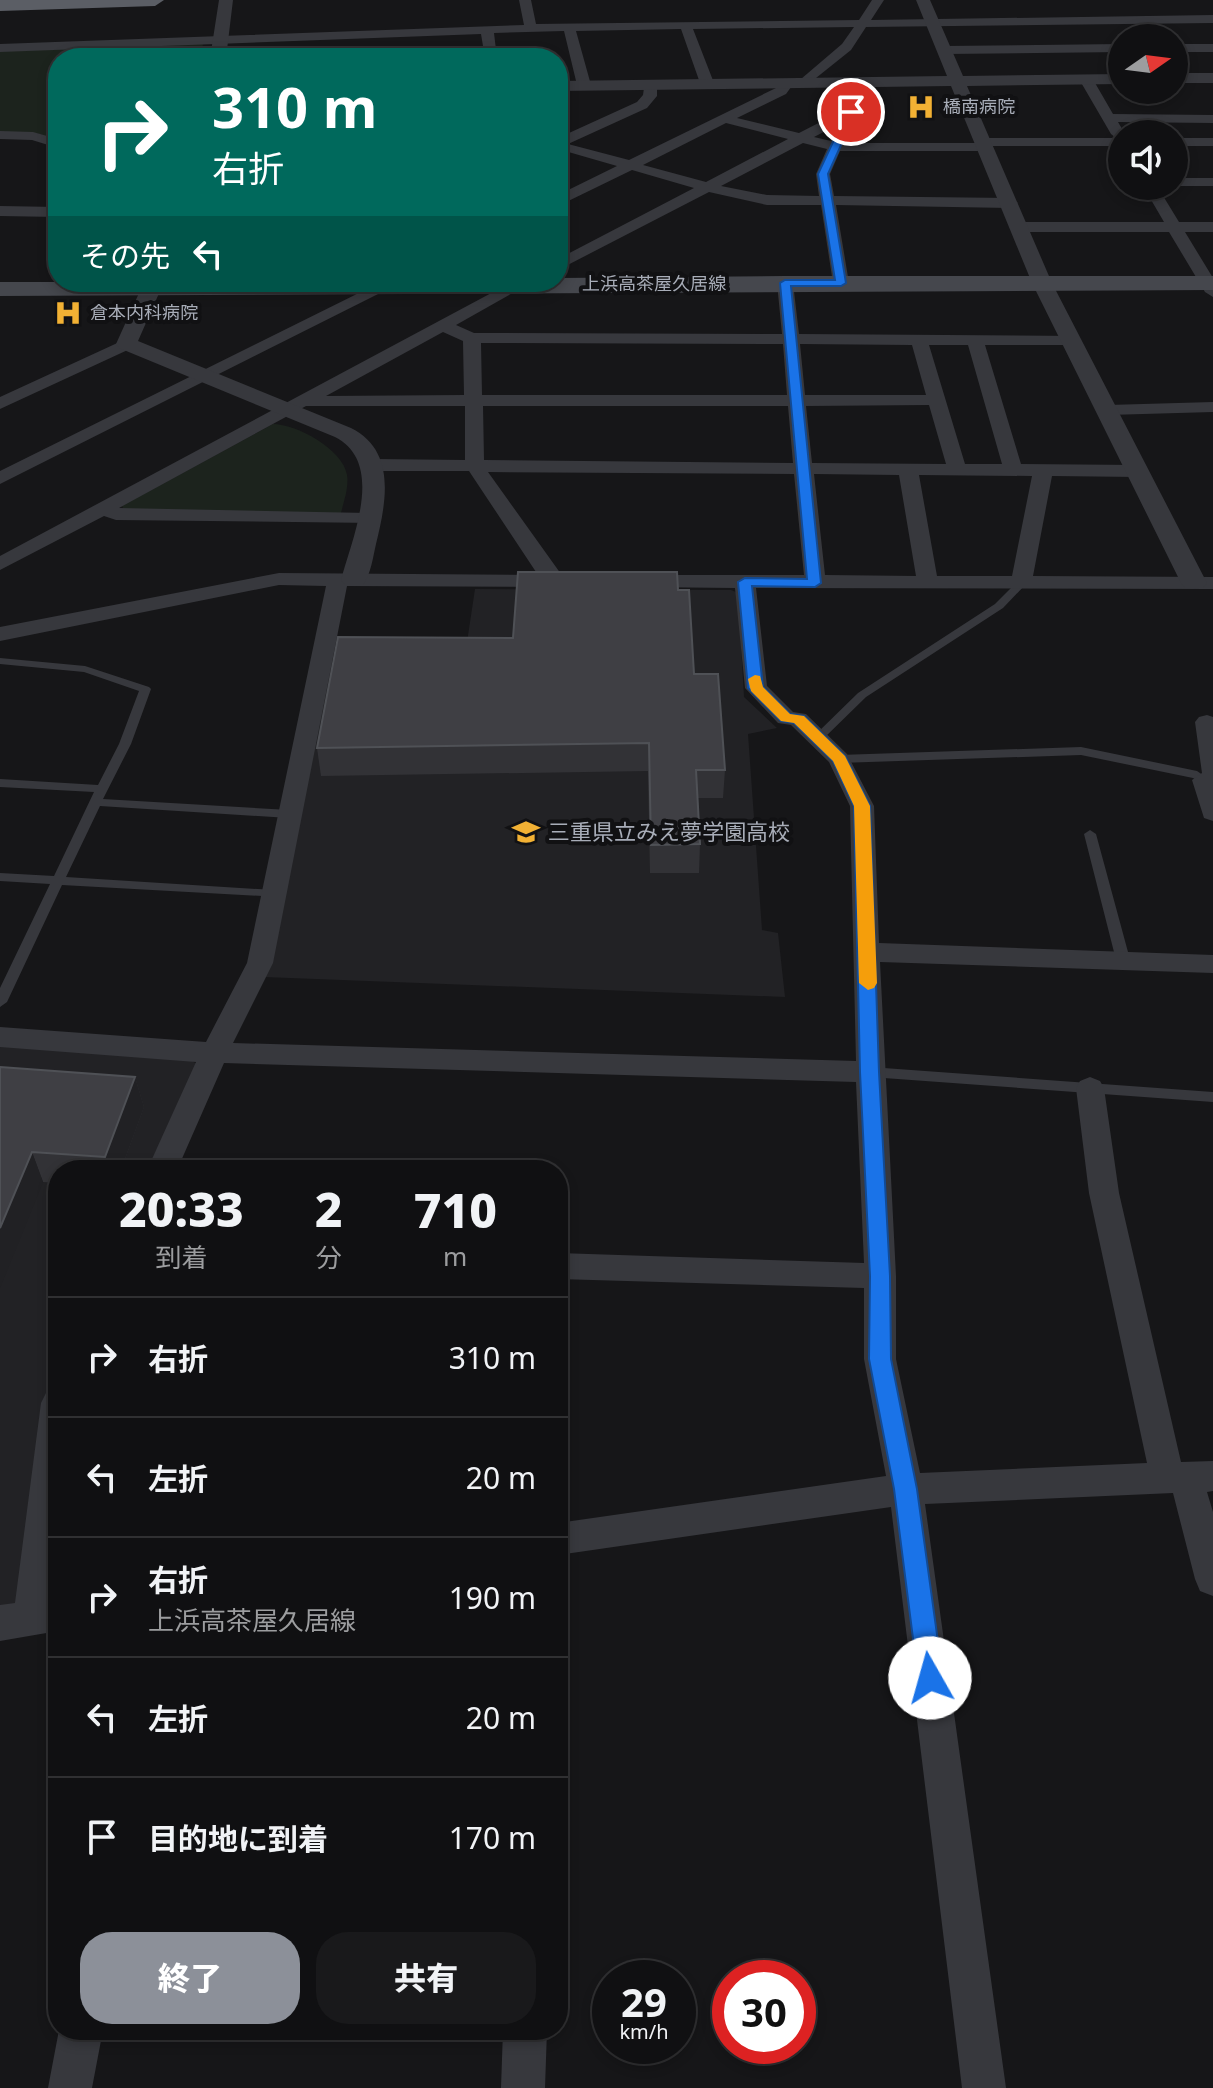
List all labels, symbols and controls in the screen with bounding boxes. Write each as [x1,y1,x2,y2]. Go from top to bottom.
north arrow [1108,24,1188,104]
map controls [1108,24,1188,200]
text: 310 m [212,68,377,144]
pin [817,78,885,146]
icon: right [80,80,184,184]
icon: arrive [829,90,873,134]
hospital icon: 橋南病院 [906,92,936,122]
place label: 橋南病院 [943,94,1015,118]
button: sound [1108,120,1188,200]
text: 右折 [212,144,284,193]
icon: left [186,232,230,276]
text: その先 [80,235,170,276]
street label: 上浜高茶屋久居線 [582,271,726,295]
hospital icon: 倉本内科病院 [53,298,83,328]
place label: 倉本内科病院 [90,300,198,324]
place label: 三重県立みえ夢学園高校 [548,816,790,846]
school or university icon: 三重県立みえ夢学園高校 [511,817,541,847]
text: 20:33 [119,1176,244,1241]
text: 2 [315,1176,343,1241]
text: 710 [414,1177,497,1242]
text: m [443,1238,467,1274]
text: 到着 [155,1239,207,1275]
text: 分 [316,1239,342,1275]
icon: right [80,1335,124,1379]
text: 310 m [449,1337,536,1378]
text: 右折 [148,1338,208,1379]
icon: left [80,1455,124,1499]
text: 20 m [466,1457,536,1498]
text: 左折 [148,1458,208,1499]
text: 右折 [148,1559,208,1600]
icon: right [80,1575,124,1619]
text: 190 m [449,1577,536,1618]
text: 上浜高茶屋久居線 [148,1602,356,1638]
position arrow [888,1636,972,1720]
icon: left [80,1695,124,1739]
text: 20 m [466,1697,536,1738]
text: 左折 [148,1698,208,1739]
icon: arrive [80,1815,124,1859]
text: 170 m [449,1817,536,1858]
text: 目的地に到着 [148,1818,328,1859]
button: 終了 [80,1932,300,2024]
button: 共有 [316,1932,536,2024]
speed limit sign: 30 [712,1960,816,2064]
text: 29 [621,1974,667,2029]
text: km/h [619,2018,669,2045]

